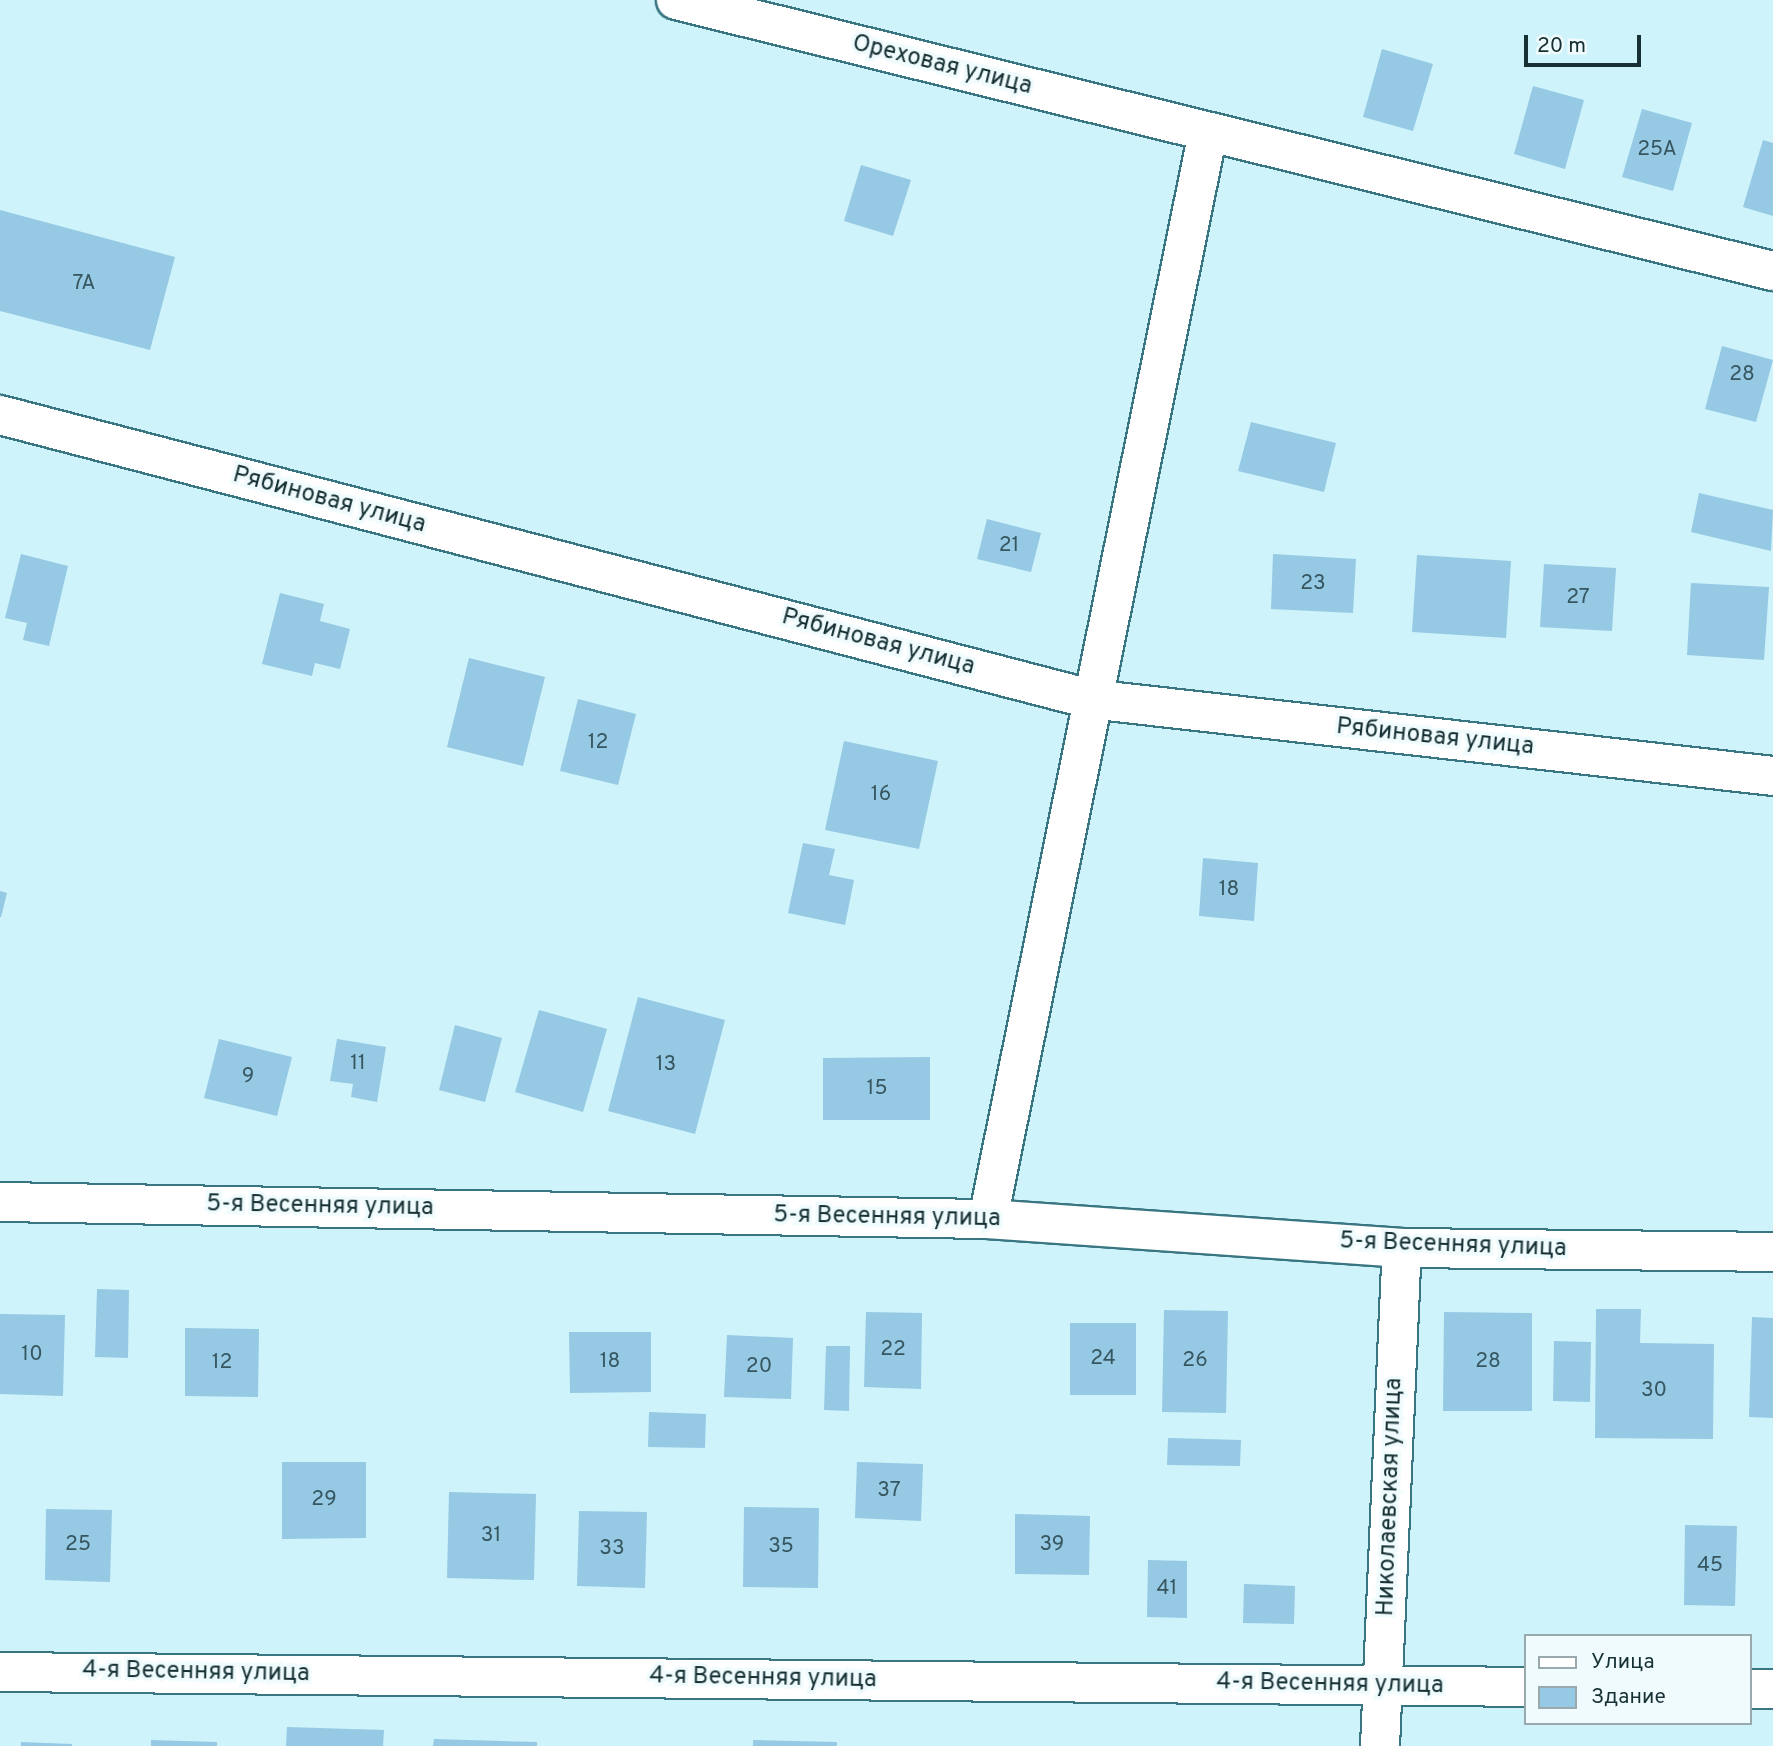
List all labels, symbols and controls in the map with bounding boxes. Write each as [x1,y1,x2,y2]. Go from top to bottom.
scale bar [1528,21,1645,65]
street label: Ореховая улица [849,30,1035,102]
text: 20 m [1537,33,1586,60]
house number: 25А [1637,137,1677,163]
house number: 7А [73,271,95,297]
house number: 28 [1729,362,1755,388]
street label: Рябиновая улица [229,461,429,541]
house number: 21 [999,533,1019,559]
house number: 23 [1300,571,1326,597]
house number: 27 [1566,585,1590,611]
street label: Рябиновая улица [778,603,978,683]
street label: Рябиновая улица [1335,713,1535,763]
house number: 12 [588,730,608,756]
house number: 16 [871,782,891,808]
house number: 18 [1219,877,1239,903]
house number: 11 [350,1051,366,1077]
house number: 13 [656,1052,676,1078]
house number: 9 [242,1064,254,1090]
house number: 15 [867,1076,887,1102]
street label: 5-я Весенняя улица [206,1191,434,1223]
street label: 5-я Весенняя улица [773,1202,1001,1234]
street label: 5-я Весенняя улица [1339,1228,1567,1264]
house number: 22 [880,1337,906,1363]
house number: 10 [21,1342,43,1368]
house number: 24 [1090,1346,1116,1372]
house number: 26 [1182,1348,1208,1374]
house number: 18 [600,1349,620,1375]
house number: 28 [1475,1349,1501,1375]
house number: 12 [212,1350,232,1376]
house number: 20 [746,1354,772,1380]
street label: Николаевская улица [1372,1377,1410,1617]
house number: 30 [1641,1378,1667,1404]
house number: 37 [877,1478,901,1504]
house number: 29 [311,1487,337,1513]
house number: 31 [481,1523,501,1549]
house number: 25 [65,1532,91,1558]
house number: 39 [1040,1532,1064,1558]
house number: 35 [768,1534,794,1560]
house number: 33 [599,1536,625,1562]
house number: 45 [1697,1553,1723,1579]
house number: 41 [1157,1576,1177,1602]
legend [1524,1634,1752,1725]
text: Улица [1591,1649,1655,1676]
street label: 4-я Весенняя улица [82,1657,310,1689]
street label: 4-я Весенняя улица [649,1663,877,1695]
street label: 4-я Весенняя улица [1216,1669,1444,1701]
text: Здание [1591,1684,1666,1711]

